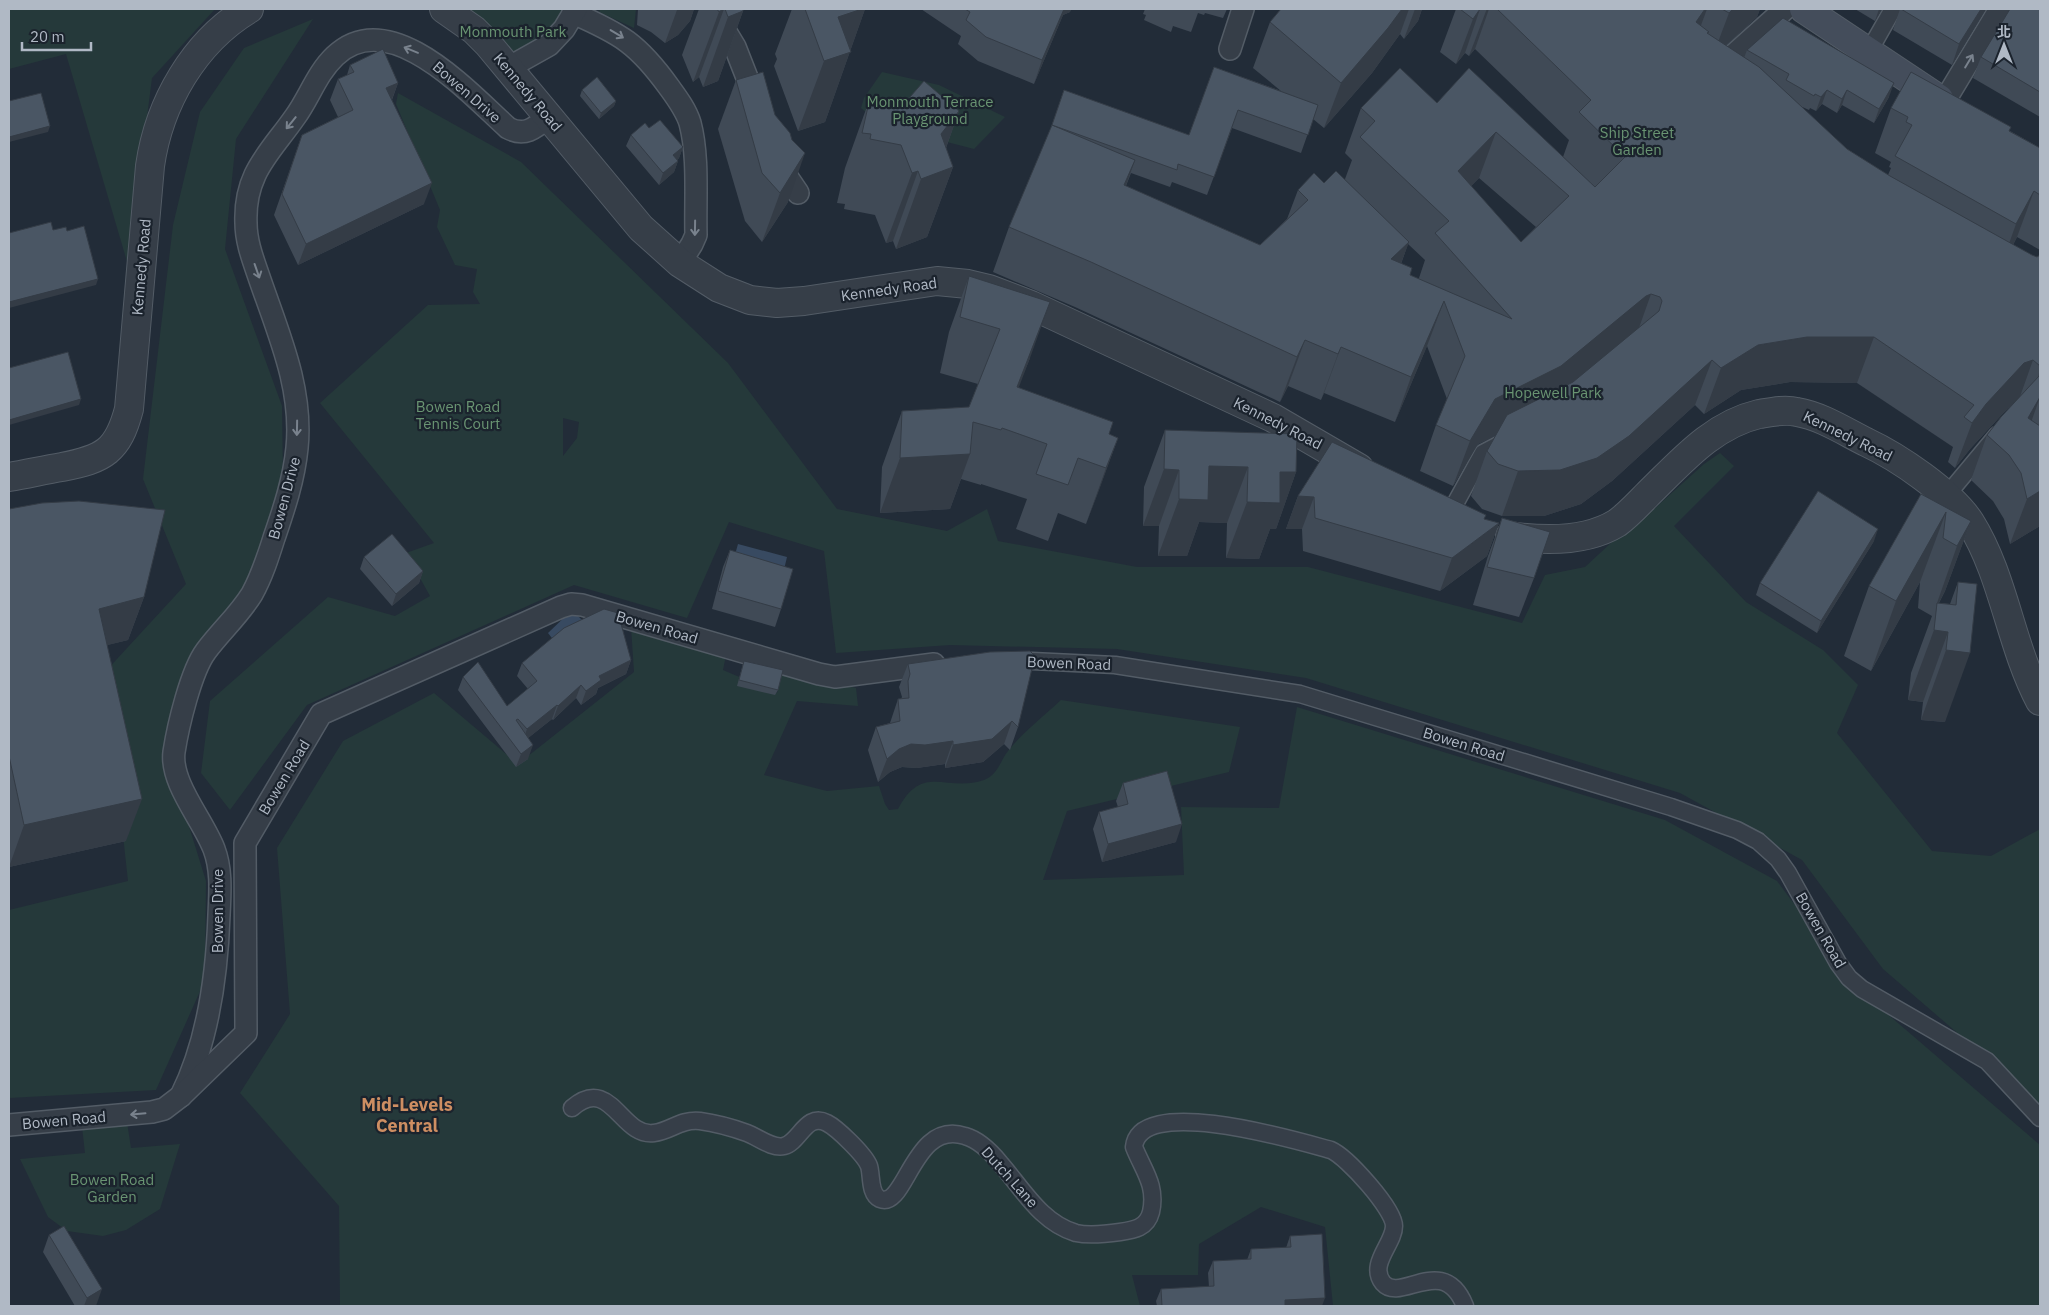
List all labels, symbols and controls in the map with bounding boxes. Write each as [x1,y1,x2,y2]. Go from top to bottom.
scale bar [22,20,91,52]
north arrow [1979,20,2029,70]
park label: Monmouth Park [460,22,566,41]
text: 北 [1997,23,2011,41]
text: 20 m [30,27,65,46]
one-way arrow [610,30,624,40]
one-way arrow [404,45,419,55]
street label: Kennedy Road [490,49,566,135]
one-way arrow [1965,54,1975,68]
street label: Bowen Drive [429,57,505,127]
park label: Monmouth Terrace Playground [867,92,993,128]
one-way arrow [285,116,296,129]
park label: Ship Street Garden [1600,123,1674,159]
street label: Kennedy Road [127,218,155,316]
one-way arrow [690,220,700,236]
one-way arrow [253,263,263,279]
street label: Kennedy Road [840,273,938,305]
park label: Hopewell Park [1504,383,1602,402]
street label: Kennedy Road [1231,393,1325,453]
park label: Bowen Road Tennis Court [416,397,500,433]
street label: Kennedy Road [1800,406,1896,466]
one-way arrow [293,419,302,435]
street label: Bowen Drive [264,455,304,541]
street label: Bowen Road [614,606,700,648]
street label: Bowen Road [1027,652,1111,674]
street label: Bowen Road [1421,723,1507,765]
street label: Bowen Road [254,736,314,818]
street label: Bowen Drive [208,869,227,953]
street label: Bowen Road [1792,889,1850,971]
district label: Mid-Levels Central [361,1093,453,1137]
street label: Bowen Road [21,1107,107,1133]
one-way arrow [130,1109,146,1118]
street label: Dutch Lane [978,1143,1042,1211]
park label: Bowen Road Garden [70,1170,154,1206]

